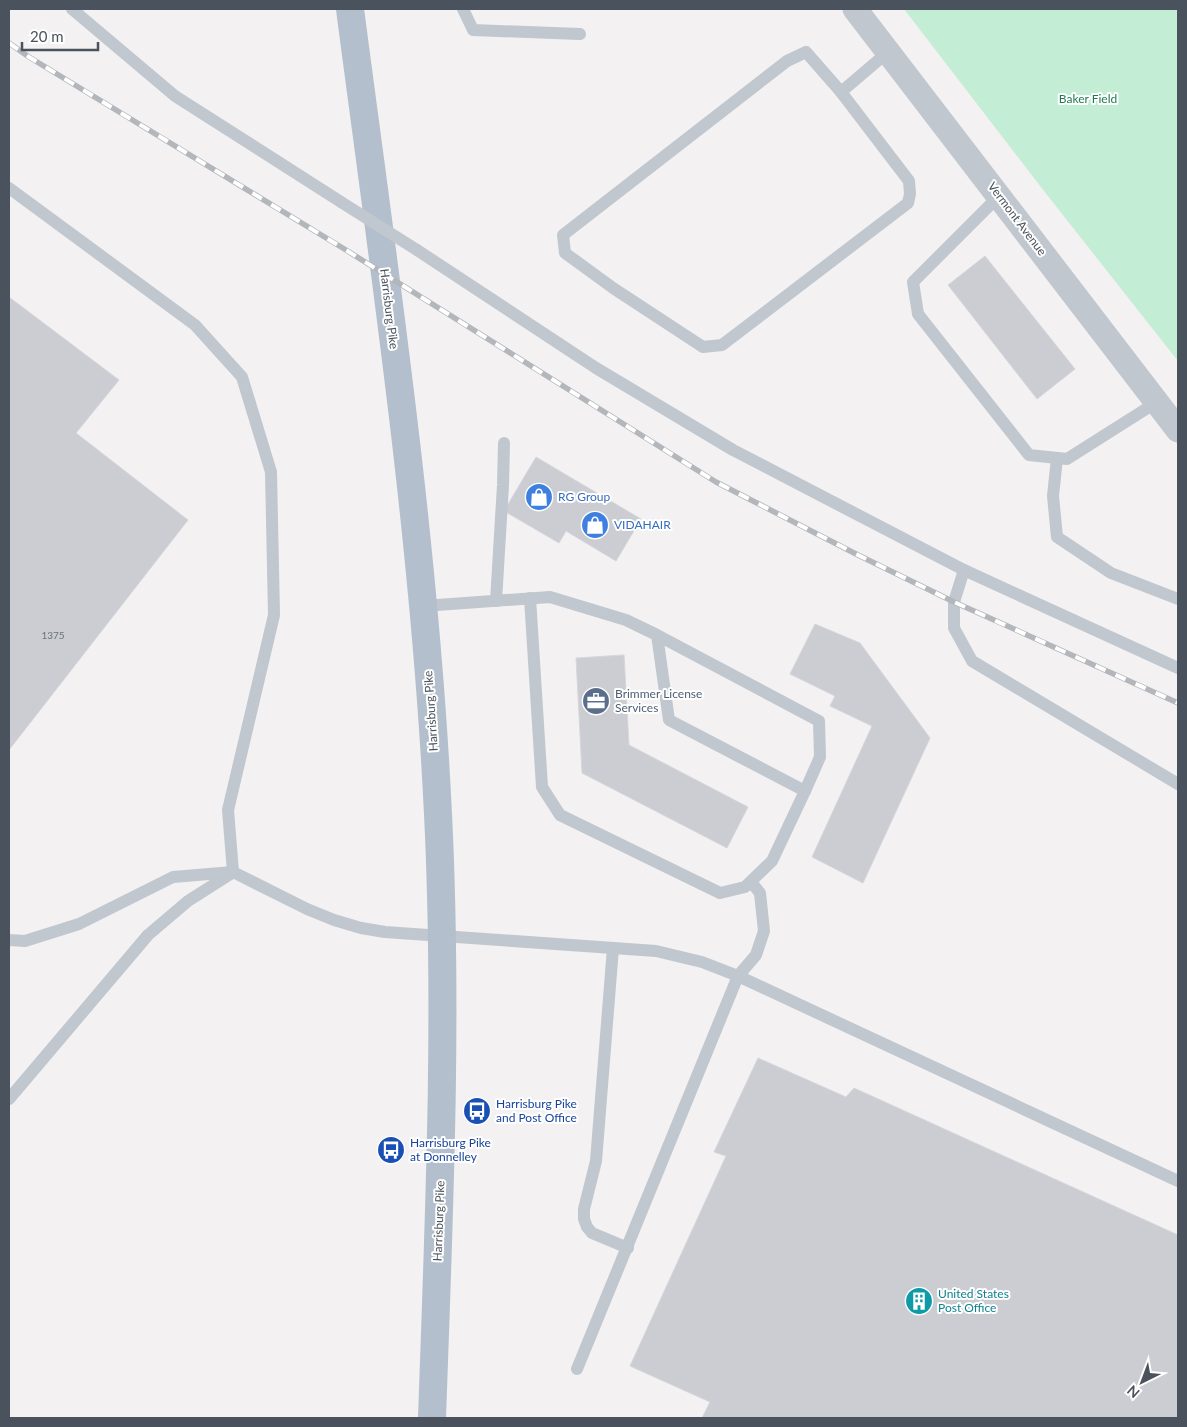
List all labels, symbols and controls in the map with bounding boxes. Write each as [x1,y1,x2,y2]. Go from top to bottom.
scale bar [22,20,99,52]
text: 20 m [30,27,64,45]
park label: Baker Field [1059,91,1117,106]
street label: Vermont Avenue [985,179,1050,258]
street label: Harrisburg Pike [377,268,402,350]
shop icon: RG Group [524,482,554,512]
place label: RG Group [558,489,611,504]
shop icon: VIDAHAIR [580,510,610,540]
place label: VIDAHAIR [614,517,671,532]
house number: 1375 [41,629,65,641]
street label: Harrisburg Pike [420,670,441,752]
office icon: Brimmer License Services [581,686,611,716]
place label: Brimmer License Services [615,686,702,715]
bus stop icon: Harrisburg Pike and Post Office [462,1096,492,1126]
place label: Harrisburg Pike and Post Office [496,1096,577,1125]
bus stop icon: Harrisburg Pike at Donnelley [376,1135,406,1165]
place label: Harrisburg Pike at Donnelley [410,1135,491,1164]
street label: Harrisburg Pike [430,1180,447,1262]
building icon: United States Post Office [904,1286,934,1316]
place label: United States Post Office [938,1286,1009,1315]
north arrow [1117,1357,1167,1407]
text: N [1123,1382,1143,1402]

